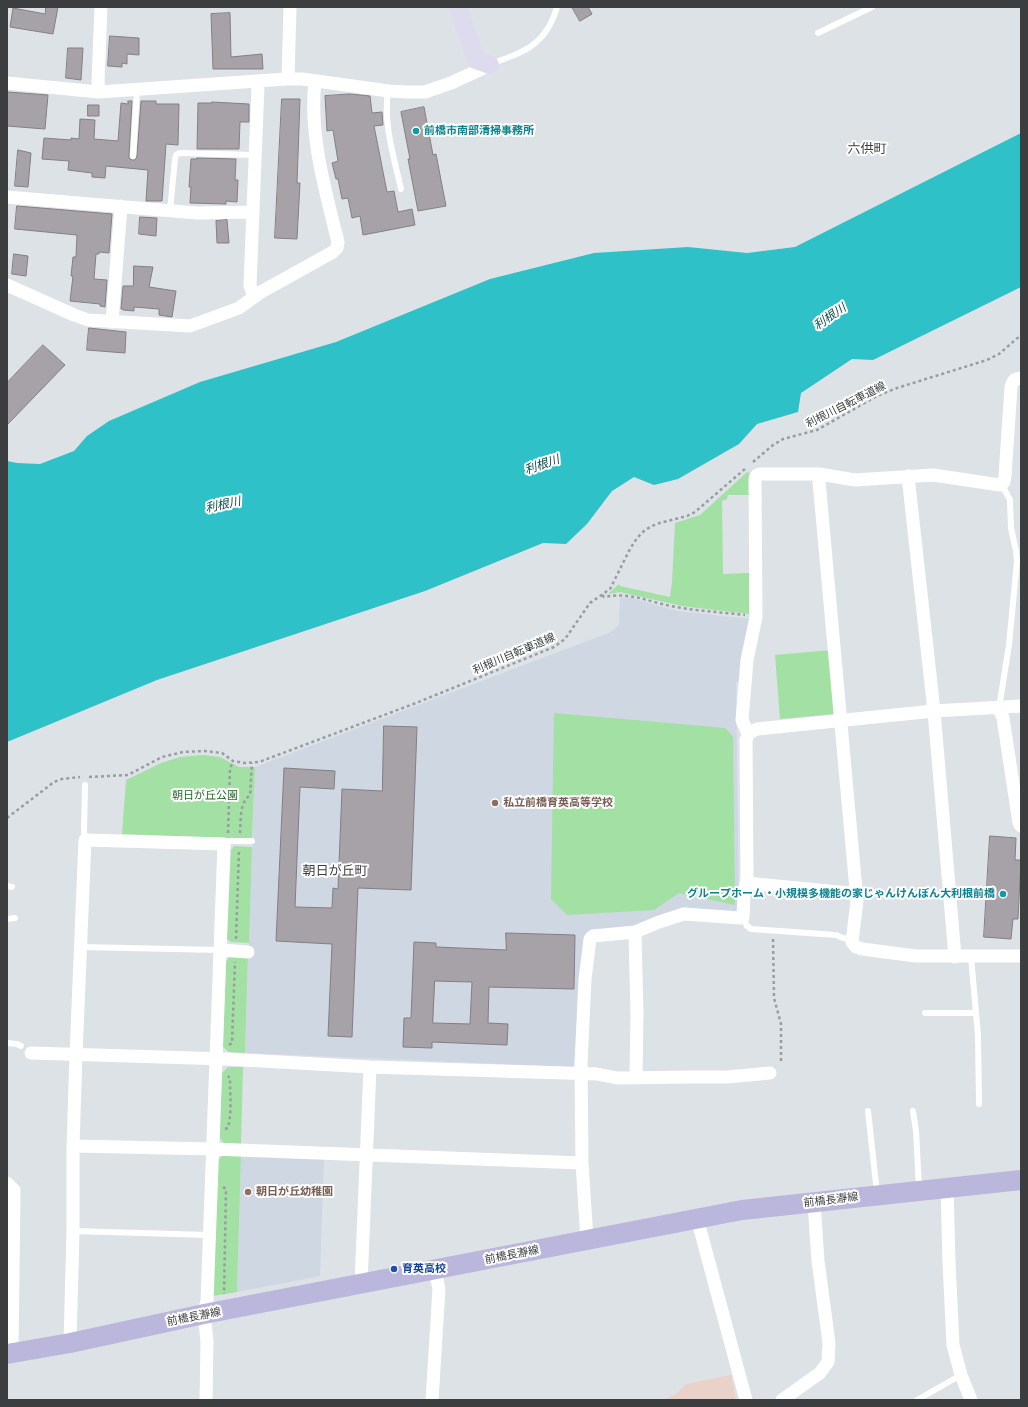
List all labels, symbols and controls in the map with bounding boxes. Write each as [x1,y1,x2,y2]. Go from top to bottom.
place label: 前橋市南部清掃事務所 [424,124,534,138]
marker: 前橋市南部清掃事務所 [411,126,421,136]
district label: 六供町 [848,141,886,157]
water label: 利根川 [811,301,849,333]
street label: 利根川自転車道線 [804,379,888,431]
water label: 利根川 [523,452,561,478]
water label: 利根川 [204,494,242,516]
street label: 利根川自転車道線 [471,631,557,677]
park label: 朝日が丘公園 [172,789,238,803]
place label: 私立前橋育英高等学校 [503,796,613,810]
marker: 私立前橋育英高等学校 [490,798,500,808]
district label: 朝日が丘町 [303,863,367,879]
place label: グループホーム・小規模多機能の家じゃんけんぽん大利根前橋 [687,887,995,901]
marker: グループホーム・小規模多機能の家じゃんけんぽん大利根前橋 [998,889,1008,899]
place label: 朝日が丘幼稚園 [256,1185,333,1199]
marker: 朝日が丘幼稚園 [243,1187,253,1197]
street label: 前橋長瀞線 [803,1190,859,1210]
street label: 前橋長瀞線 [484,1243,540,1267]
place label: 育英高校 [402,1262,446,1276]
marker: 育英高校 [389,1264,399,1274]
street label: 前橋長瀞線 [166,1305,222,1329]

